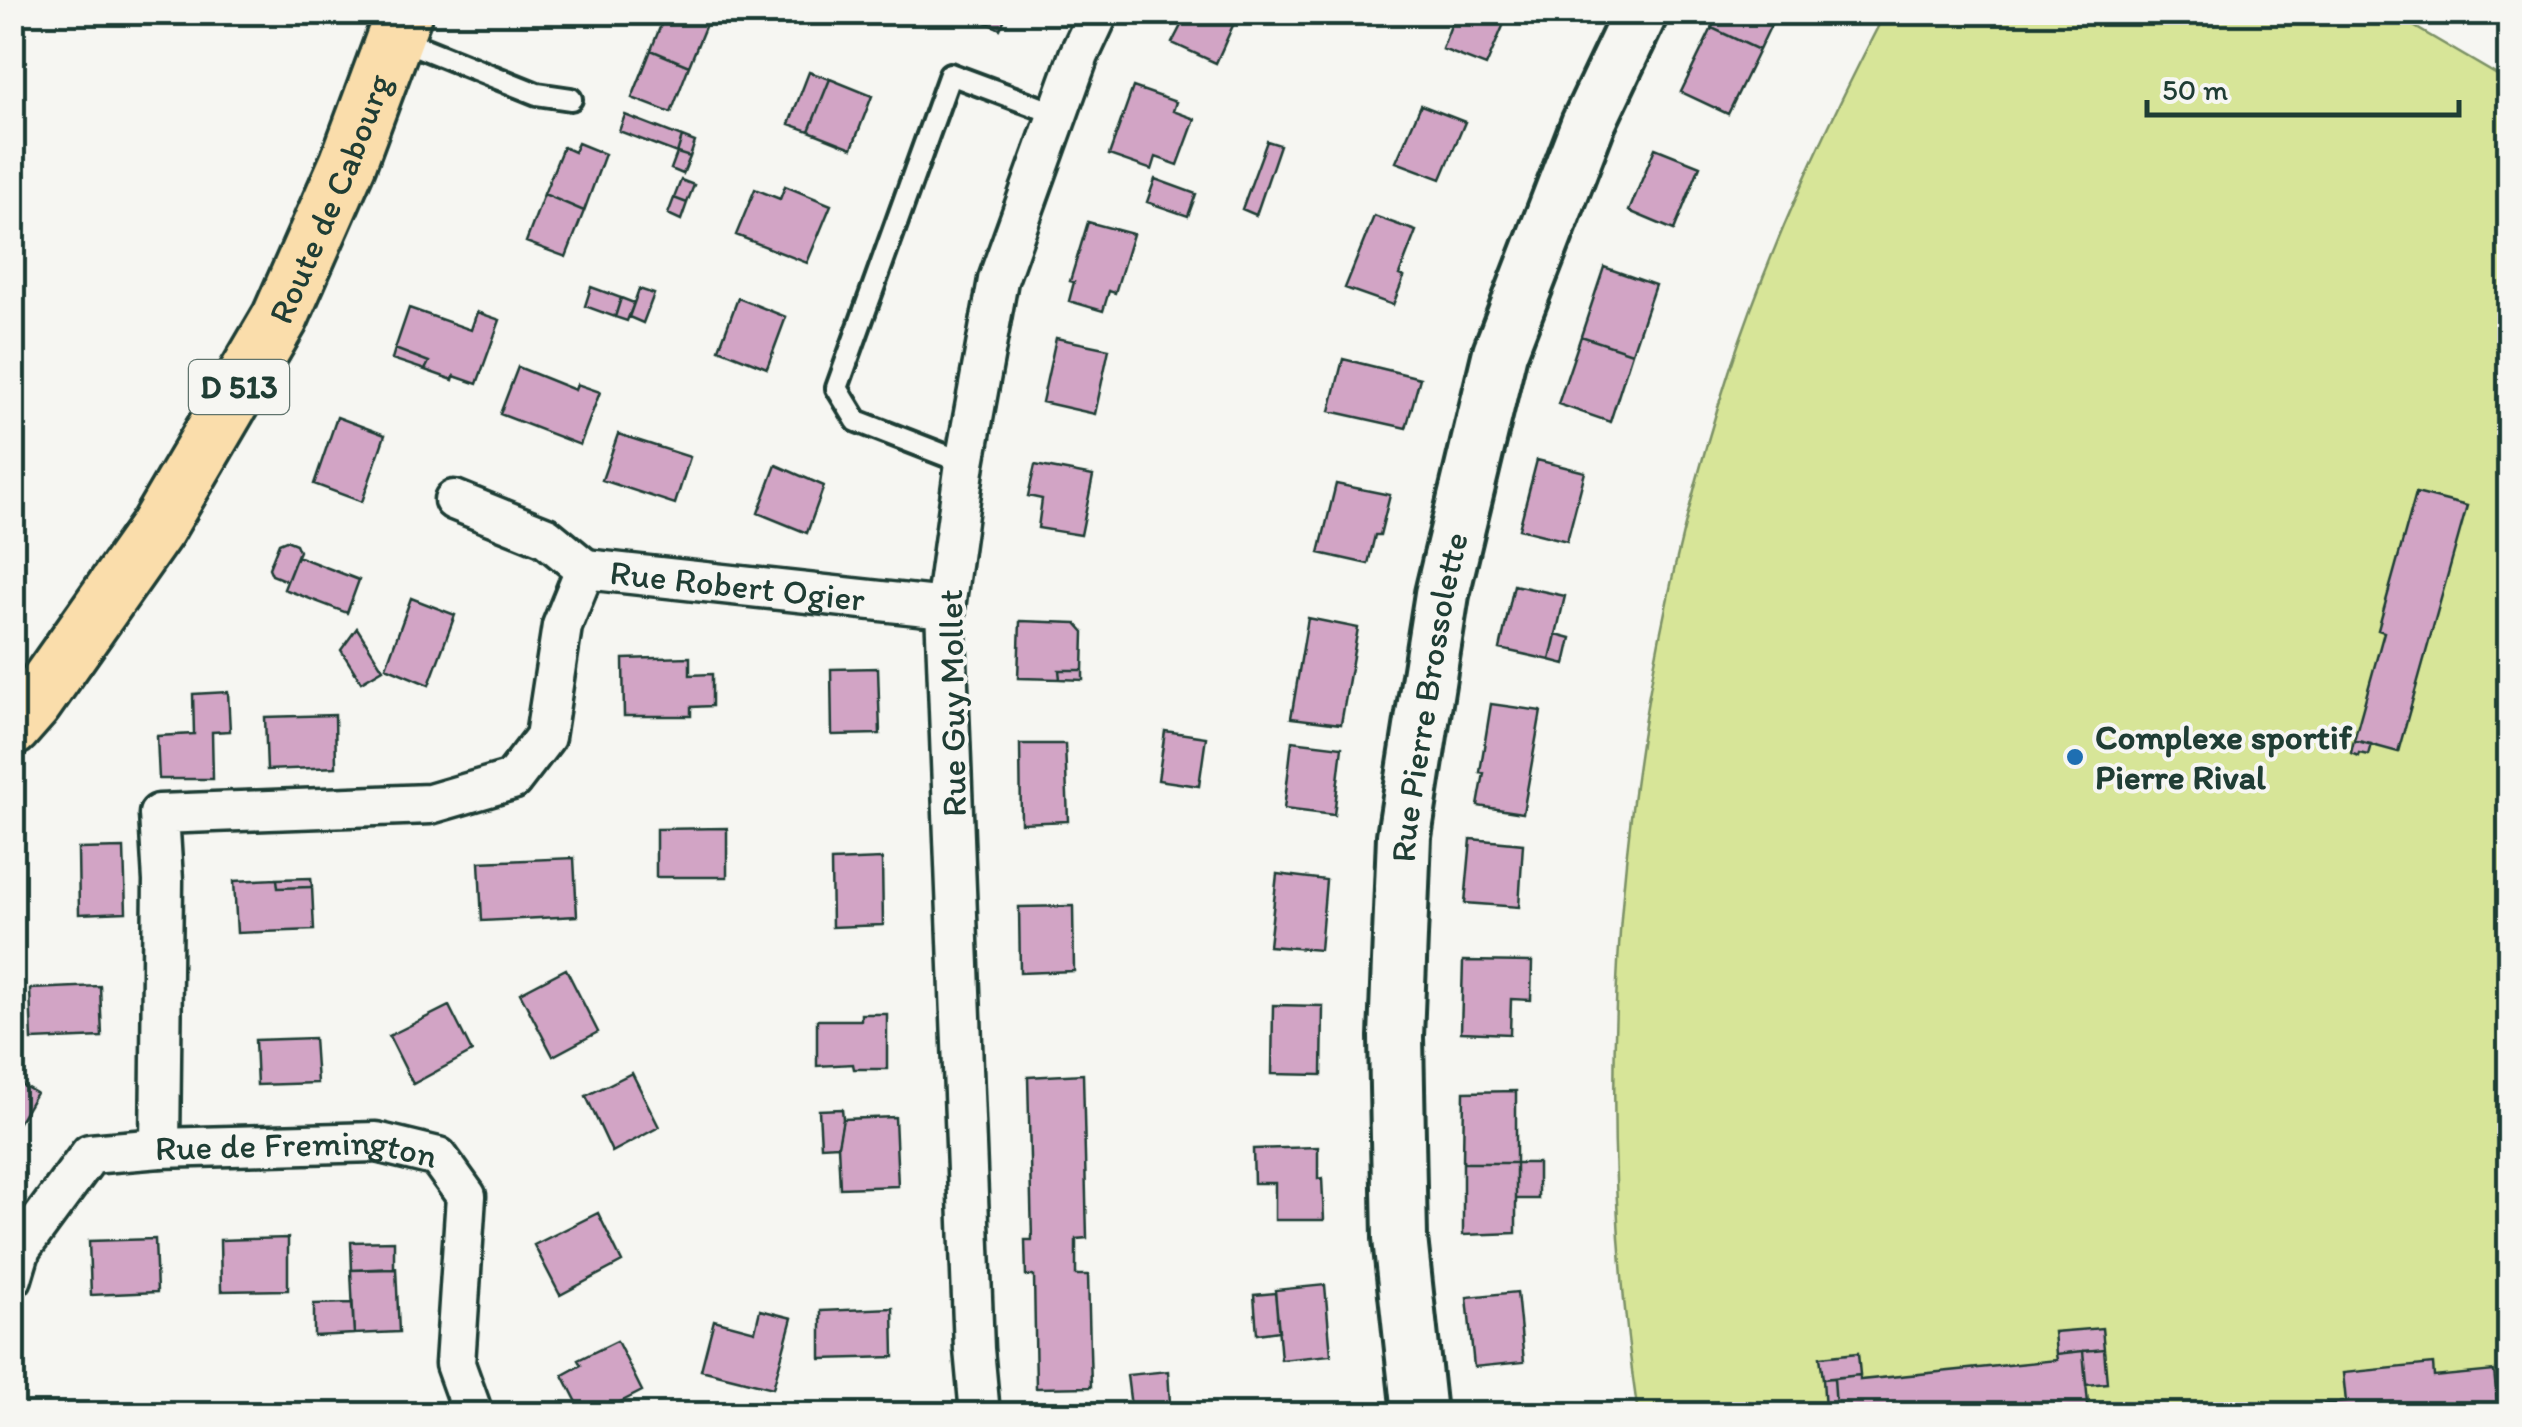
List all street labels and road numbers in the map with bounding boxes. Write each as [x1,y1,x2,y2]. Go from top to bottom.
street label: Route de Cabourg [259,68,400,330]
road number: D 513 [189,360,289,414]
street label: Rue Pierre Brossolette [1382,528,1477,863]
street label: Rue Robert Ogier [608,551,867,620]
street label: Rue Guy Mollet [929,589,975,817]
street label: Rue de Fremington [154,1120,442,1177]

